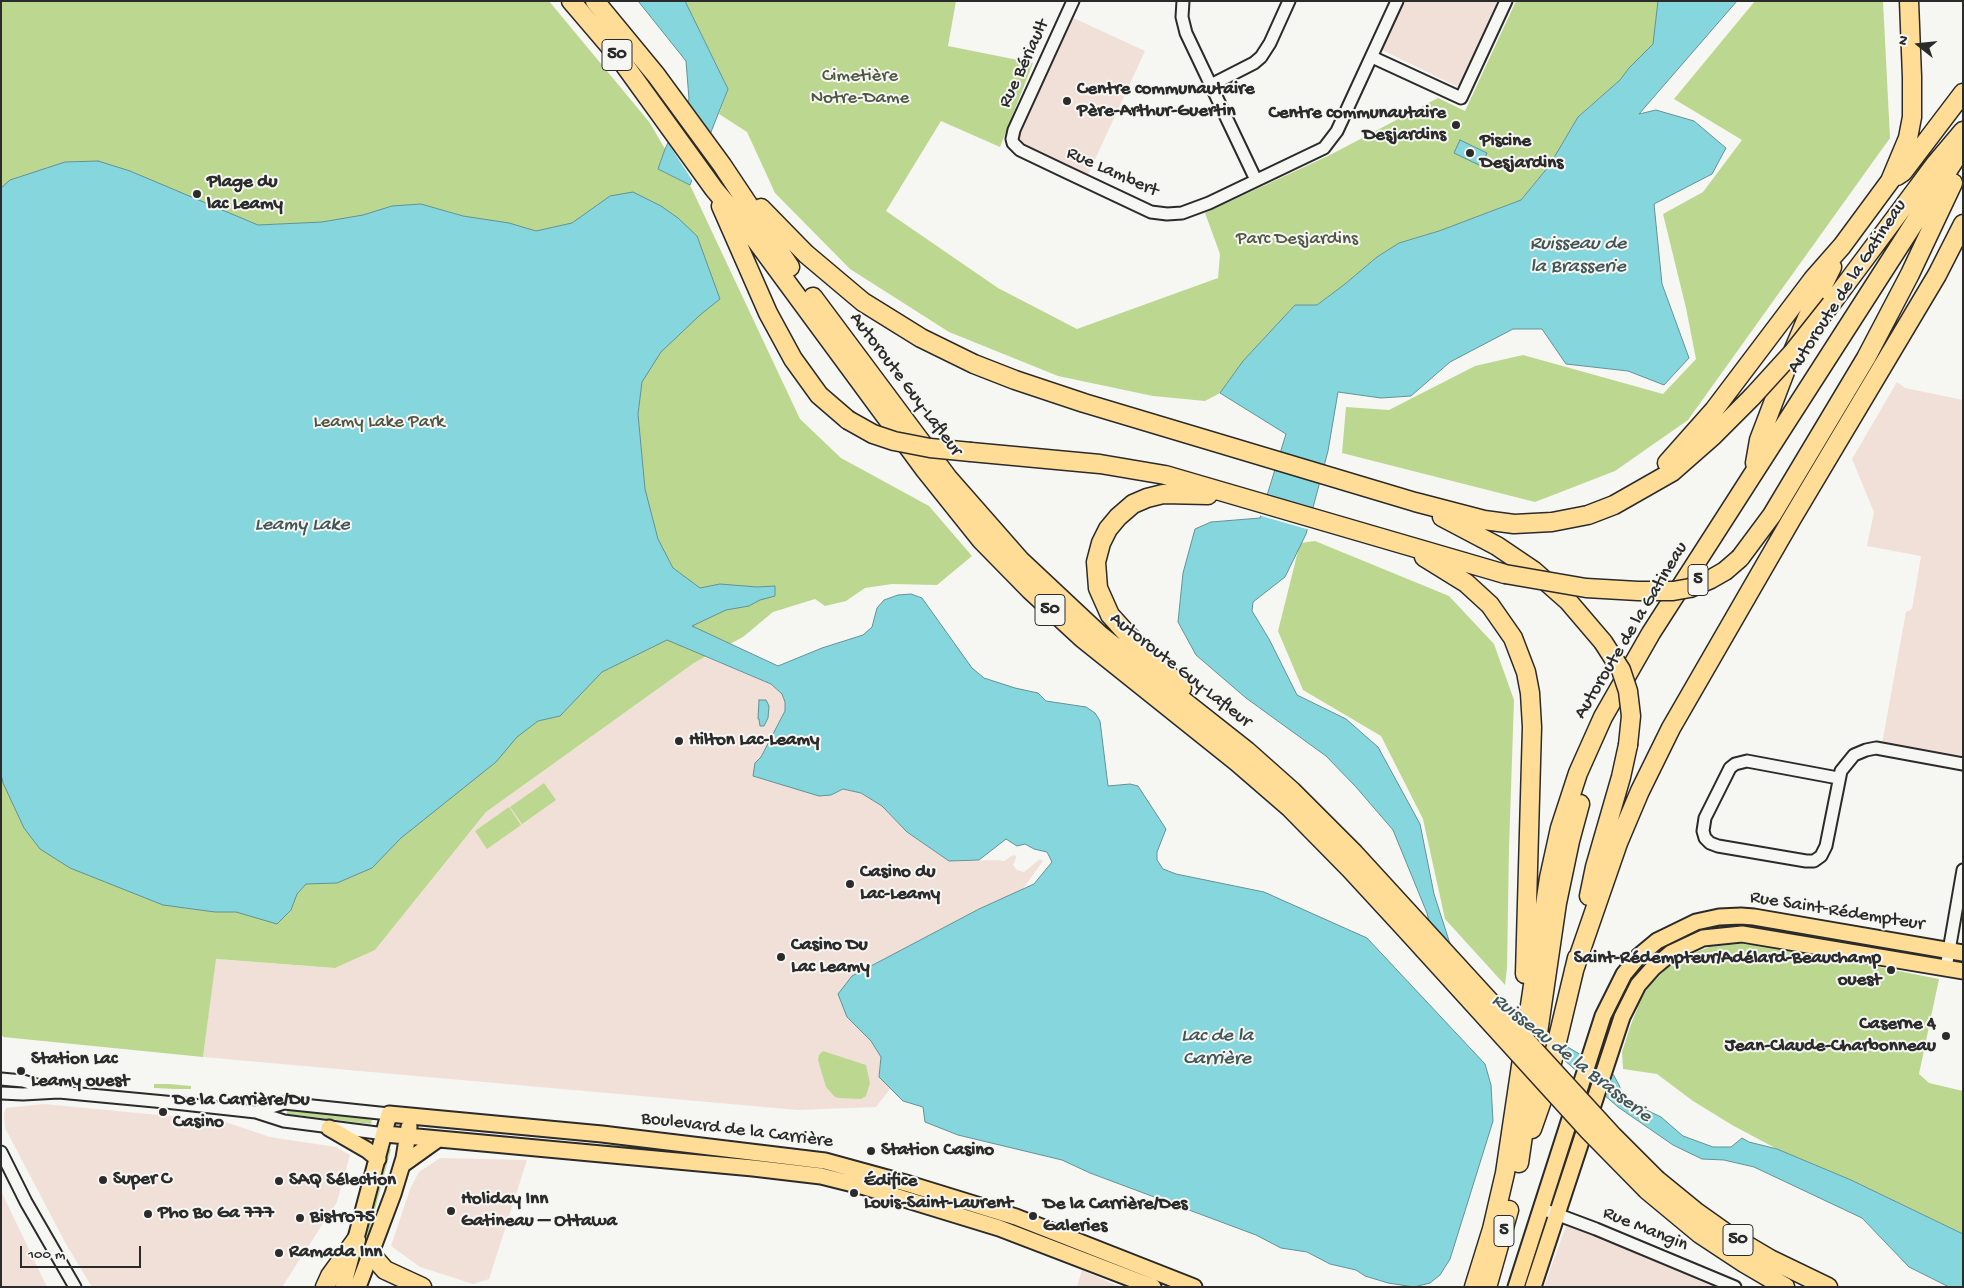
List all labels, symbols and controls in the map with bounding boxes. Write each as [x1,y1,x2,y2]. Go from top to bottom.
street label: Rue Bériault [995,16,1055,112]
north arrow [1894,20,1944,70]
text: N [1895,34,1914,47]
road number: 50 [602,40,632,70]
park label: Cimetière Notre-Dame [811,66,909,110]
place label: Centre communautaire Père-Arthur-Guertin [1077,79,1255,123]
marker: Centre communautaire Père-Arthur-Guertin [1061,95,1073,107]
place label: Centre communautaire Desjardins [1268,103,1446,147]
marker: Centre communautaire Desjardins [1450,119,1462,131]
place label: Piscine Desjardins [1480,131,1563,175]
street label: Rue Lambert [1062,143,1162,203]
marker: Piscine Desjardins [1464,147,1476,159]
place label: Plage du lac Leamy [207,172,283,216]
marker: Plage du lac Leamy [191,188,203,200]
street label: Autoroute de la Gatineau [1783,196,1913,378]
park label: Parc Desjardins [1236,229,1358,251]
water label: Ruisseau de la Brasserie [1530,233,1626,280]
street label: Autoroute Guy-Lafleur [843,308,967,462]
park label: Leamy Lake Park [313,412,445,434]
water label: Leamy Lake [254,514,350,538]
street label: Autoroute de la Gatineau [1570,538,1694,724]
road number: 5 [1688,564,1708,596]
road number: 50 [1035,594,1065,626]
street label: Autoroute Guy-Lafleur [1104,608,1256,734]
place label: Hilton Lac-Leamy [689,730,819,752]
marker: Hilton Lac-Leamy [673,735,685,747]
place label: Casino du Lac-Leamy [860,862,940,906]
marker: Casino du Lac-Leamy [844,878,856,890]
street label: Rue Saint-Rédempteur [1748,887,1926,937]
place label: Casino Du Lac Leamy [791,935,870,979]
place label: Saint-Rédempteur/Adélard-Beauchamp ouest [1574,948,1881,992]
marker: Casino Du Lac Leamy [775,951,787,963]
marker: Saint-Rédempteur/Adélard-Beauchamp ouest [1885,964,1897,976]
water label: Ruisseau de la Brasserie [1486,989,1656,1129]
place label: Caserne 4 Jean-Claude-Charbonneau [1725,1014,1936,1058]
water label: Lac de la Carrière [1181,1025,1253,1072]
marker: Caserne 4 Jean-Claude-Charbonneau [1940,1030,1952,1042]
place label: Station Lac Leamy ouest [31,1049,129,1093]
marker: Station Lac Leamy ouest [15,1065,27,1077]
place label: De la Carrière/Du Casino [173,1090,310,1134]
marker: De la Carrière/Du Casino [157,1106,169,1118]
street label: Boulevard de la Carrière [640,1108,834,1154]
place label: Station Casino [881,1140,994,1162]
marker: Station Casino [865,1145,877,1157]
place label: Super C [113,1169,171,1191]
place label: SAQ Sélection [289,1170,396,1192]
place label: Édifice Louis-Saint-Laurent [864,1171,1013,1215]
marker: Super C [97,1174,109,1186]
marker: SAQ Sélection [273,1175,285,1187]
marker: Édifice Louis-Saint-Laurent [848,1187,860,1199]
place label: Holiday Inn Gatineau – Ottawa [461,1189,617,1233]
place label: De la Carrière/Des Galeries [1043,1194,1187,1238]
place label: Pho Bo Ga 777 [158,1203,274,1225]
street label: Rue Mangin [1599,1203,1691,1257]
marker: Holiday Inn Gatineau – Ottawa [445,1205,457,1217]
place label: Bistro75 [310,1207,375,1229]
marker: Pho Bo Ga 777 [142,1208,154,1220]
marker: De la Carrière/Des Galeries [1027,1210,1039,1222]
marker: Bistro75 [294,1212,306,1224]
road number: 5 [1494,1216,1514,1246]
road number: 50 [1723,1224,1753,1256]
scale bar [22,1236,144,1268]
place label: Ramada Inn [289,1242,382,1264]
text: 100 m [28,1246,65,1264]
marker: Ramada Inn [273,1247,285,1259]

